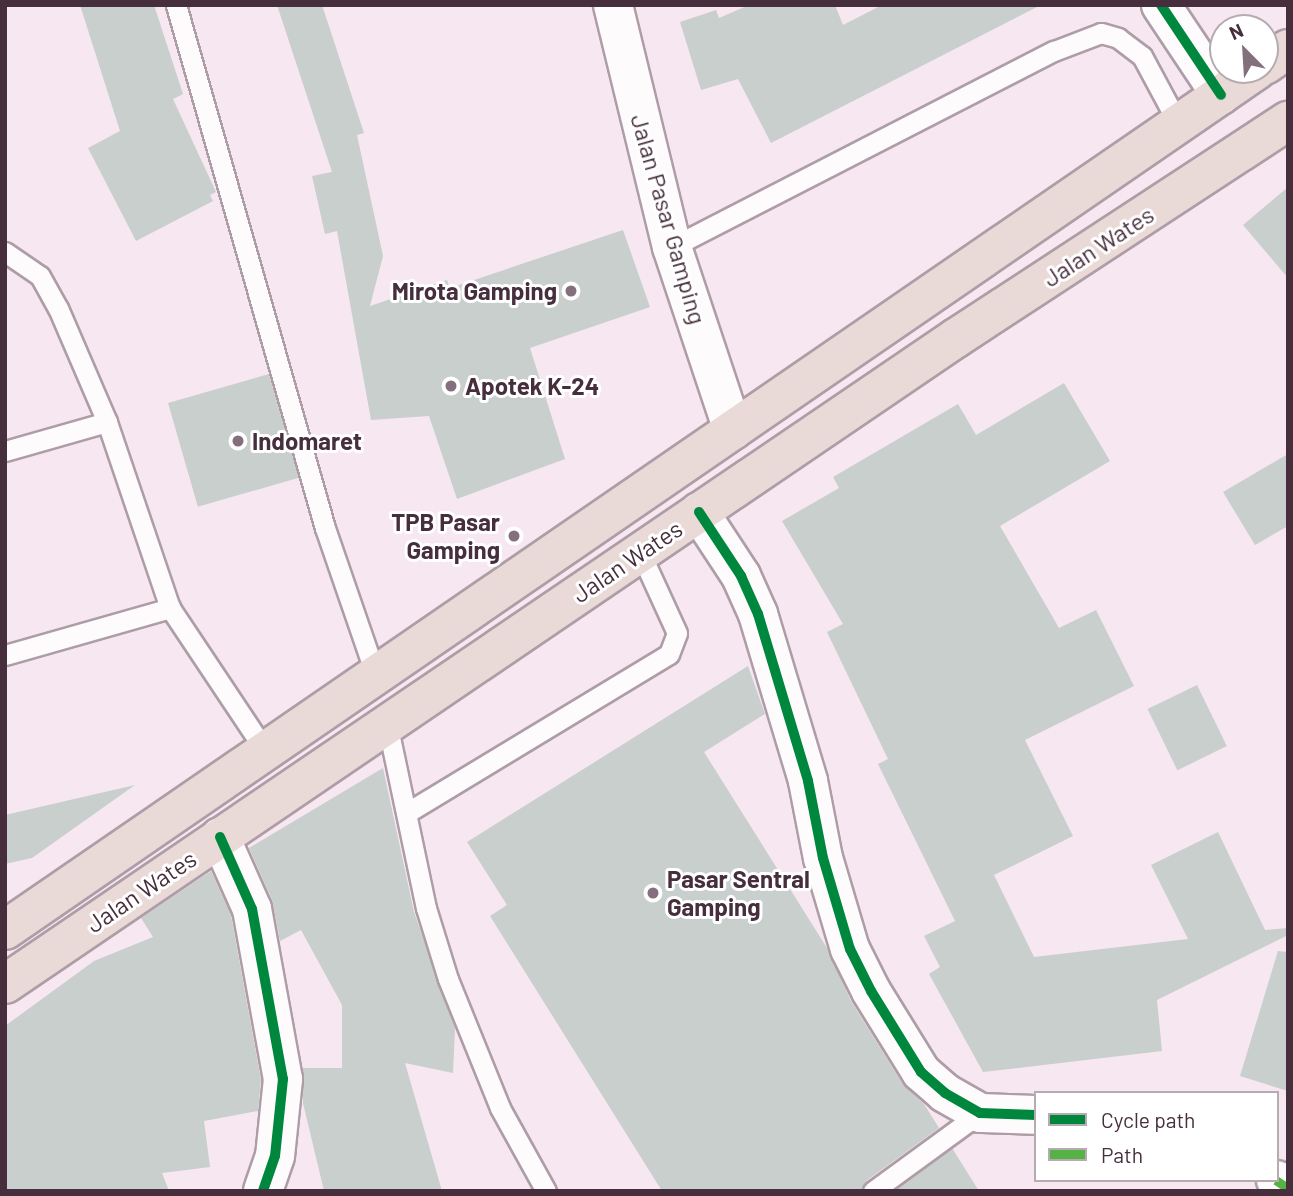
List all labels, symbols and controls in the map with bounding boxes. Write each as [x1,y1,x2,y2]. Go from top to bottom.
north arrow [1209,14,1279,84]
text: N [1226,18,1247,44]
street label: Jalan Pasar Gamping [625,111,713,327]
street label: Jalan Wates [1037,200,1159,292]
place label: Mirota Gamping [392,277,557,305]
marker: Mirota Gamping [563,283,579,299]
place label: Apotek K-24 [465,372,599,400]
marker: Apotek K-24 [443,378,459,394]
place label: Indomaret [252,427,362,455]
marker: Indomaret [230,433,246,449]
place label: TPB Pasar Gamping [391,508,500,564]
street label: Jalan Wates [567,514,687,608]
marker: TPB Pasar Gamping [506,528,522,544]
street label: Jalan Wates [81,844,201,938]
place label: Pasar Sentral Gamping [667,865,810,921]
marker: Pasar Sentral Gamping [645,885,661,901]
legend [1034,1091,1279,1182]
text: Cycle path [1101,1107,1195,1132]
text: Path [1101,1142,1143,1167]

